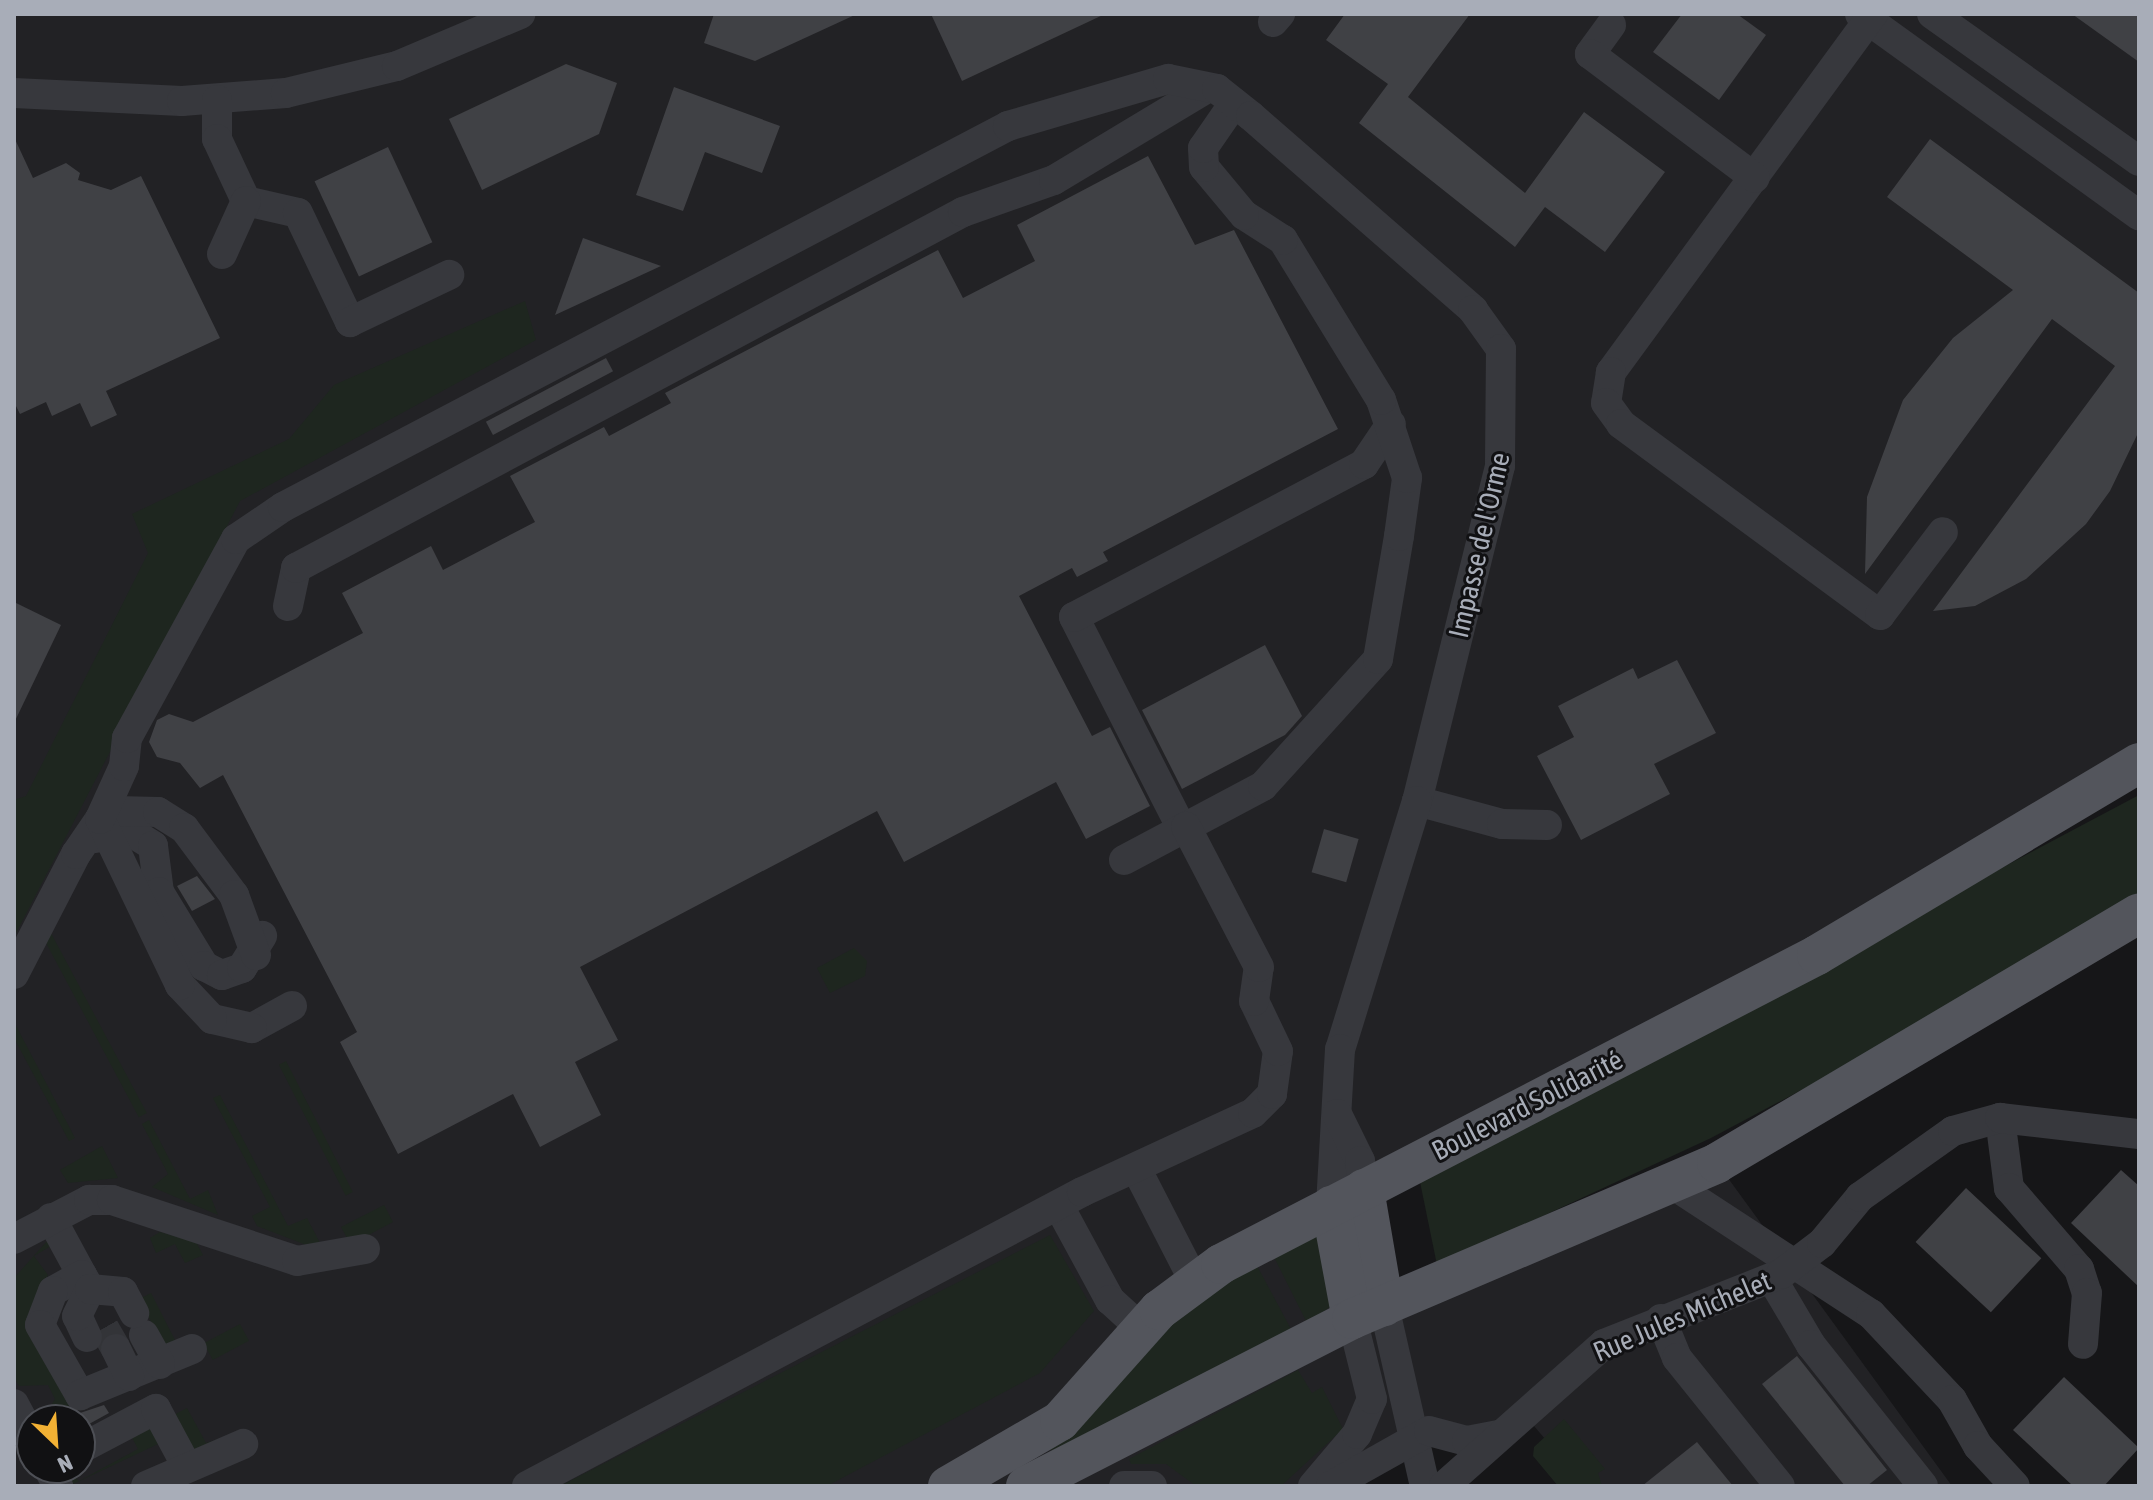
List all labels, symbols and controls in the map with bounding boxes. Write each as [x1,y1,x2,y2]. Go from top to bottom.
street label: Impasse de l'Orme [1441,449,1517,641]
street label: Boulevard Solidarité [1426,1042,1628,1168]
street label: Rue Jules Michelet [1588,1263,1776,1369]
north arrow [16,1404,96,1484]
text: N [54,1449,77,1478]

